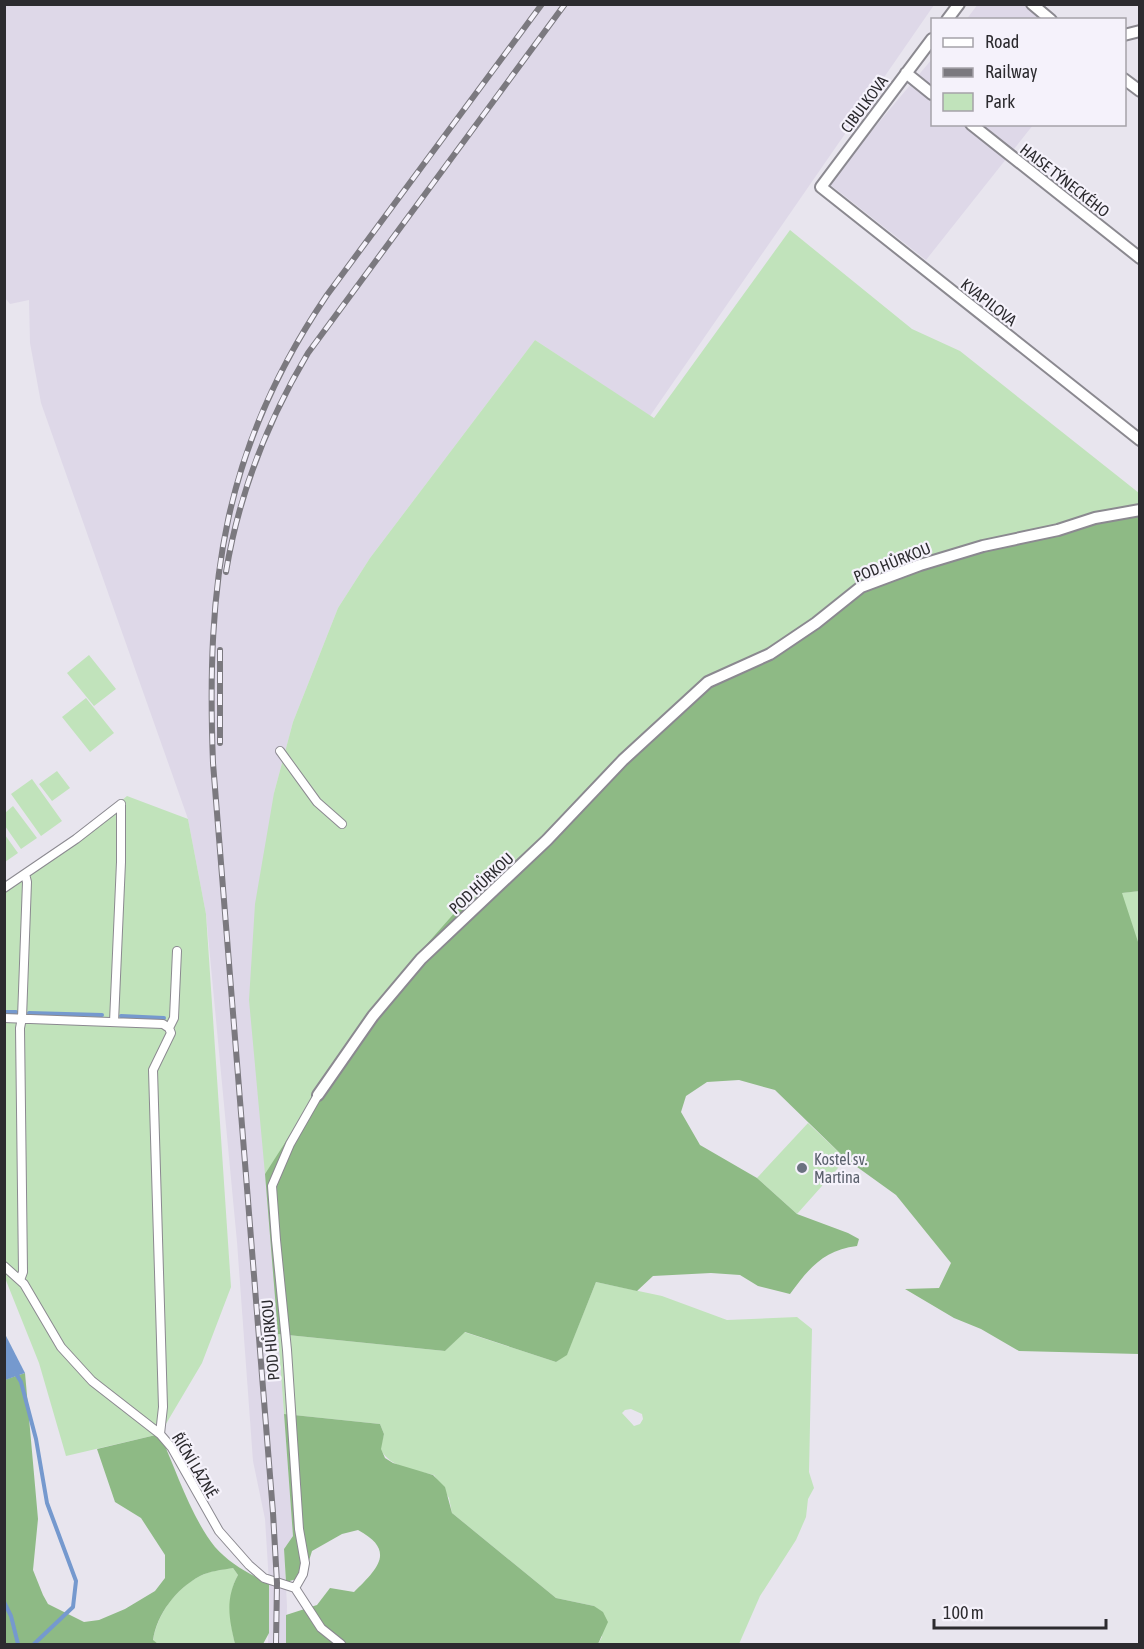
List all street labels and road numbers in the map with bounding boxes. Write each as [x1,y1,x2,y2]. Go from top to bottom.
street label: CIBULKOVA [837,72,891,136]
street label: HAISE TÝNECKÉHO [1017,140,1113,220]
street label: KVAPILOVA [958,275,1020,329]
street label: POD HŮRKOU [851,538,933,586]
street label: POD HŮRKOU [444,848,517,917]
street label: POD HŮRKOU [256,1299,283,1381]
street label: ŘÍČNÍ LÁZNĚ [169,1429,221,1501]

